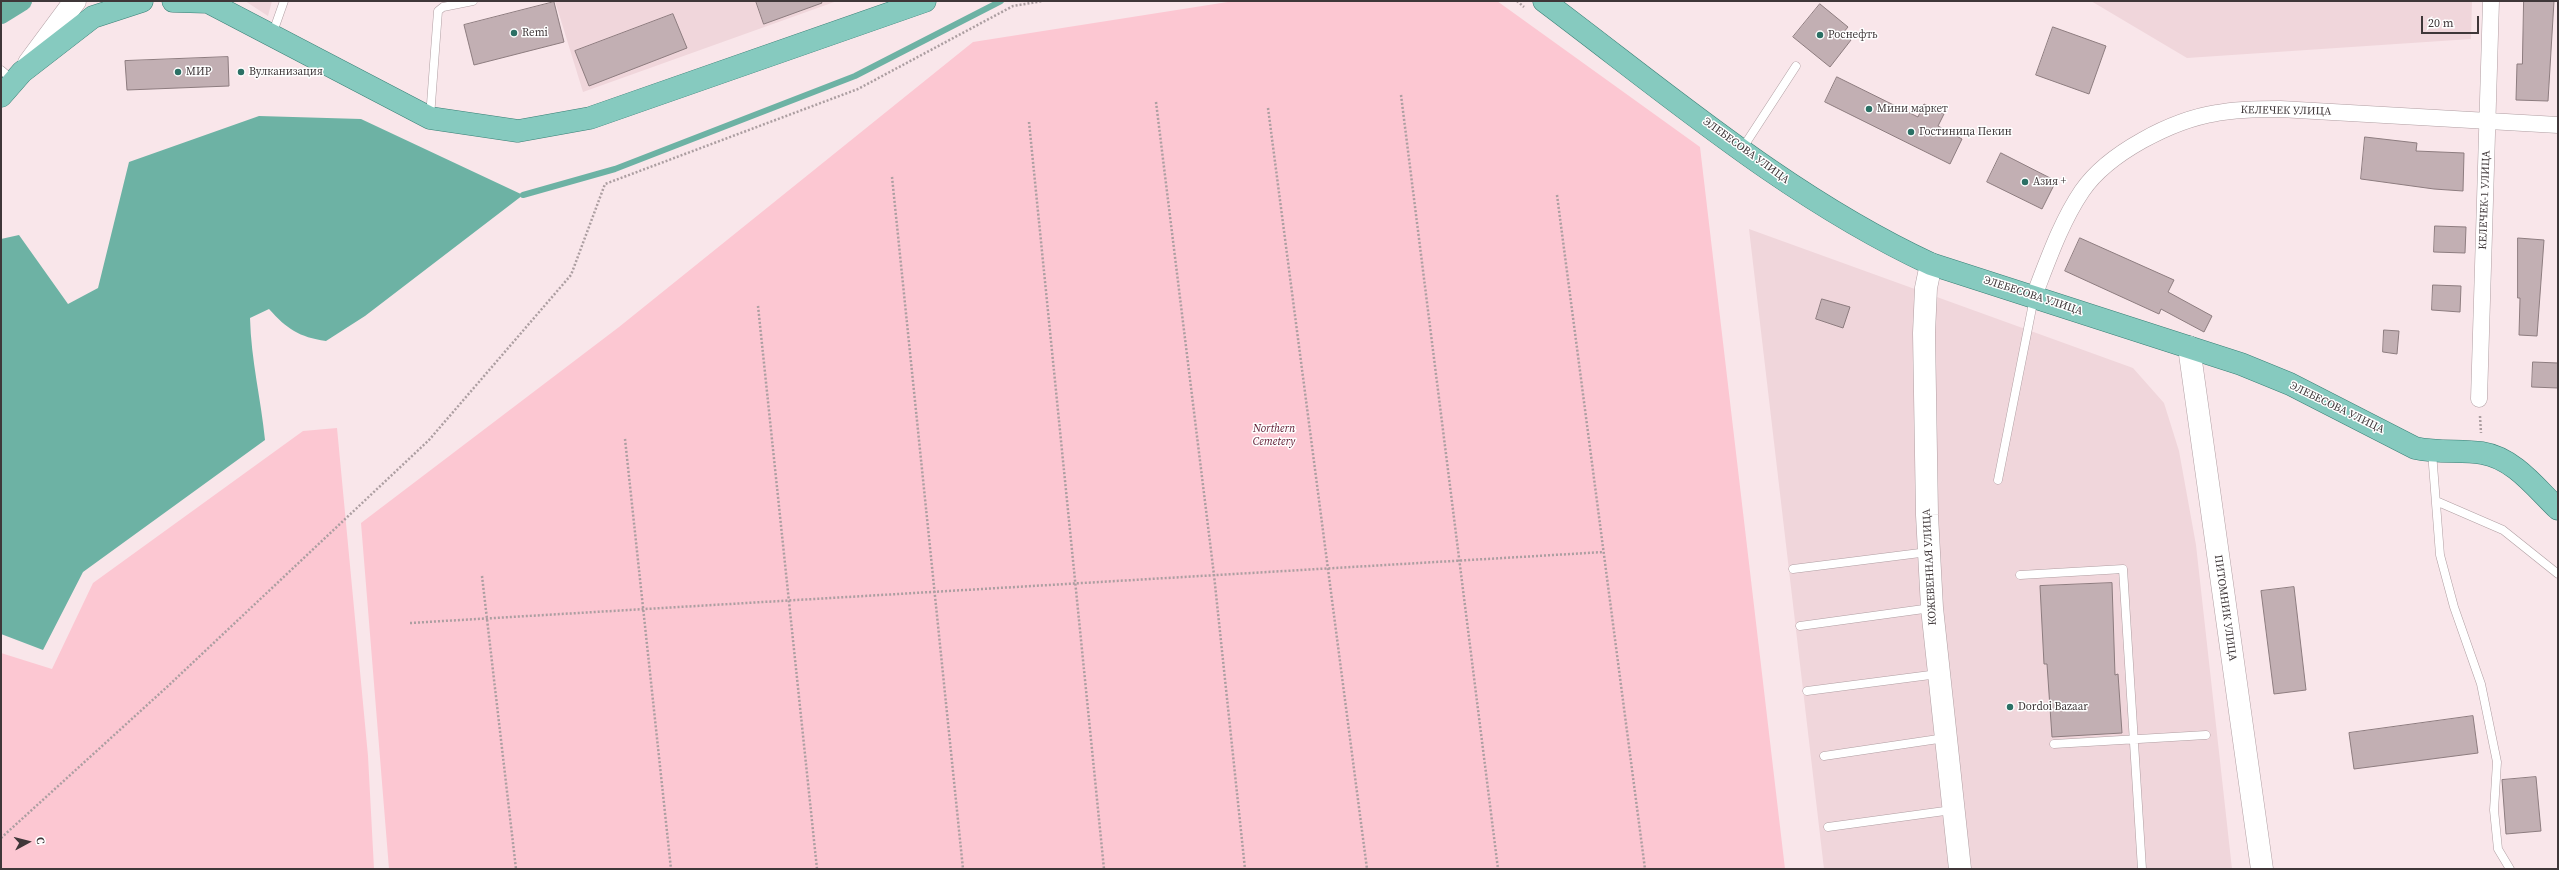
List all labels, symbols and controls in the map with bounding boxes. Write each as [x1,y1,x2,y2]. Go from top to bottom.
scale bar [2423,8,2481,34]
text: 20 m [2428,15,2454,31]
place label: Remi [522,26,548,40]
marker: Remi [509,28,519,38]
place label: Роснефть [1828,28,1878,42]
marker: Роснефть [1815,30,1825,40]
place label: МИР [186,65,211,79]
place label: Вулканизация [249,65,323,79]
marker: МИР [173,67,183,77]
marker: Вулканизация [236,67,246,77]
place label: Мини маркет [1877,102,1948,116]
marker: Мини маркет [1864,104,1874,114]
street label: КЕЛЕЧЕК УЛИЦА [2241,104,2331,118]
street label: ЭЛЕБЕСОВА УЛИЦА [1700,115,1792,187]
place label: Гостиница Пекин [1919,125,2012,139]
marker: Гостиница Пекин [1906,127,1916,137]
street label: КЕЛЕЧЕК-1 УЛИЦА [2477,150,2493,250]
place label: Азия + [2033,175,2066,189]
marker: Азия + [2020,177,2030,187]
street label: ЭЛЕБЕСОВА УЛИЦА [1982,274,2084,318]
street label: ЭЛЕБЕСОВА УЛИЦА [2288,379,2386,437]
park label: Northern Cemetery [1253,422,1295,448]
street label: КОЖЕВЕННАЯ УЛИЦА [1920,508,1940,626]
street label: ПИТОМНИК УЛИЦА [2211,554,2239,662]
place label: Dordoi Bazaar [2018,700,2088,714]
marker: Dordoi Bazaar [2005,702,2015,712]
north arrow [8,822,48,862]
text: С [33,836,48,845]

